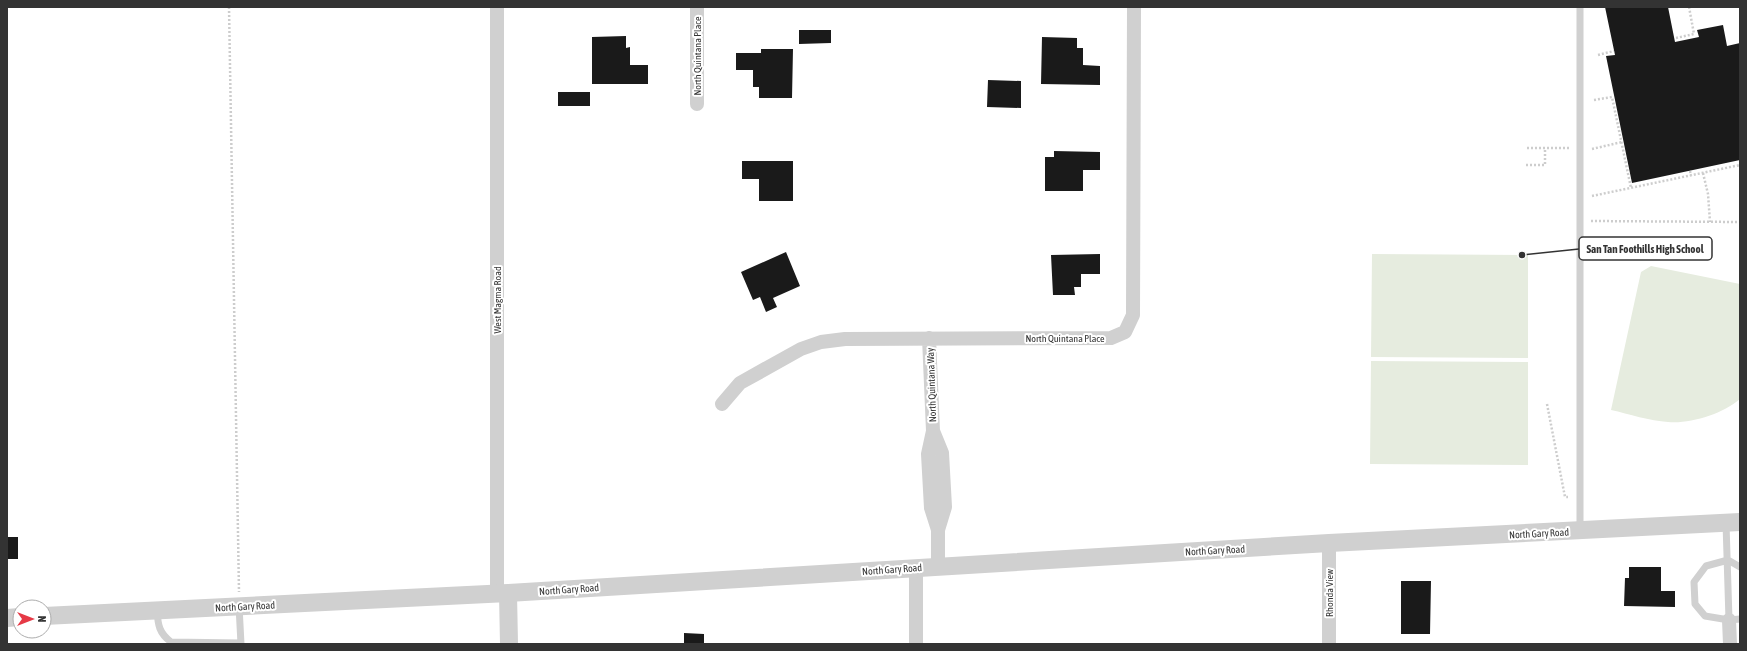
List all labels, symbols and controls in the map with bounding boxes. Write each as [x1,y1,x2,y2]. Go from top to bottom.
street label: North Quintana Place [692,16,703,96]
callout: San Tan Foothills High School [1579,237,1712,260]
text: San Tan Foothills High School [1586,243,1705,255]
street label: West Magma Road [492,266,503,334]
street label: North Quintana Place [1025,333,1105,344]
street label: North Quintana Way [925,348,938,422]
street label: North Gary Road [1509,526,1570,541]
street label: North Gary Road [1185,543,1246,558]
street label: North Gary Road [862,562,923,577]
street label: Rhonda View [1324,569,1335,617]
street label: North Gary Road [539,582,600,597]
north arrow [12,599,52,639]
street label: North Gary Road [215,599,276,614]
text: N [36,616,48,622]

